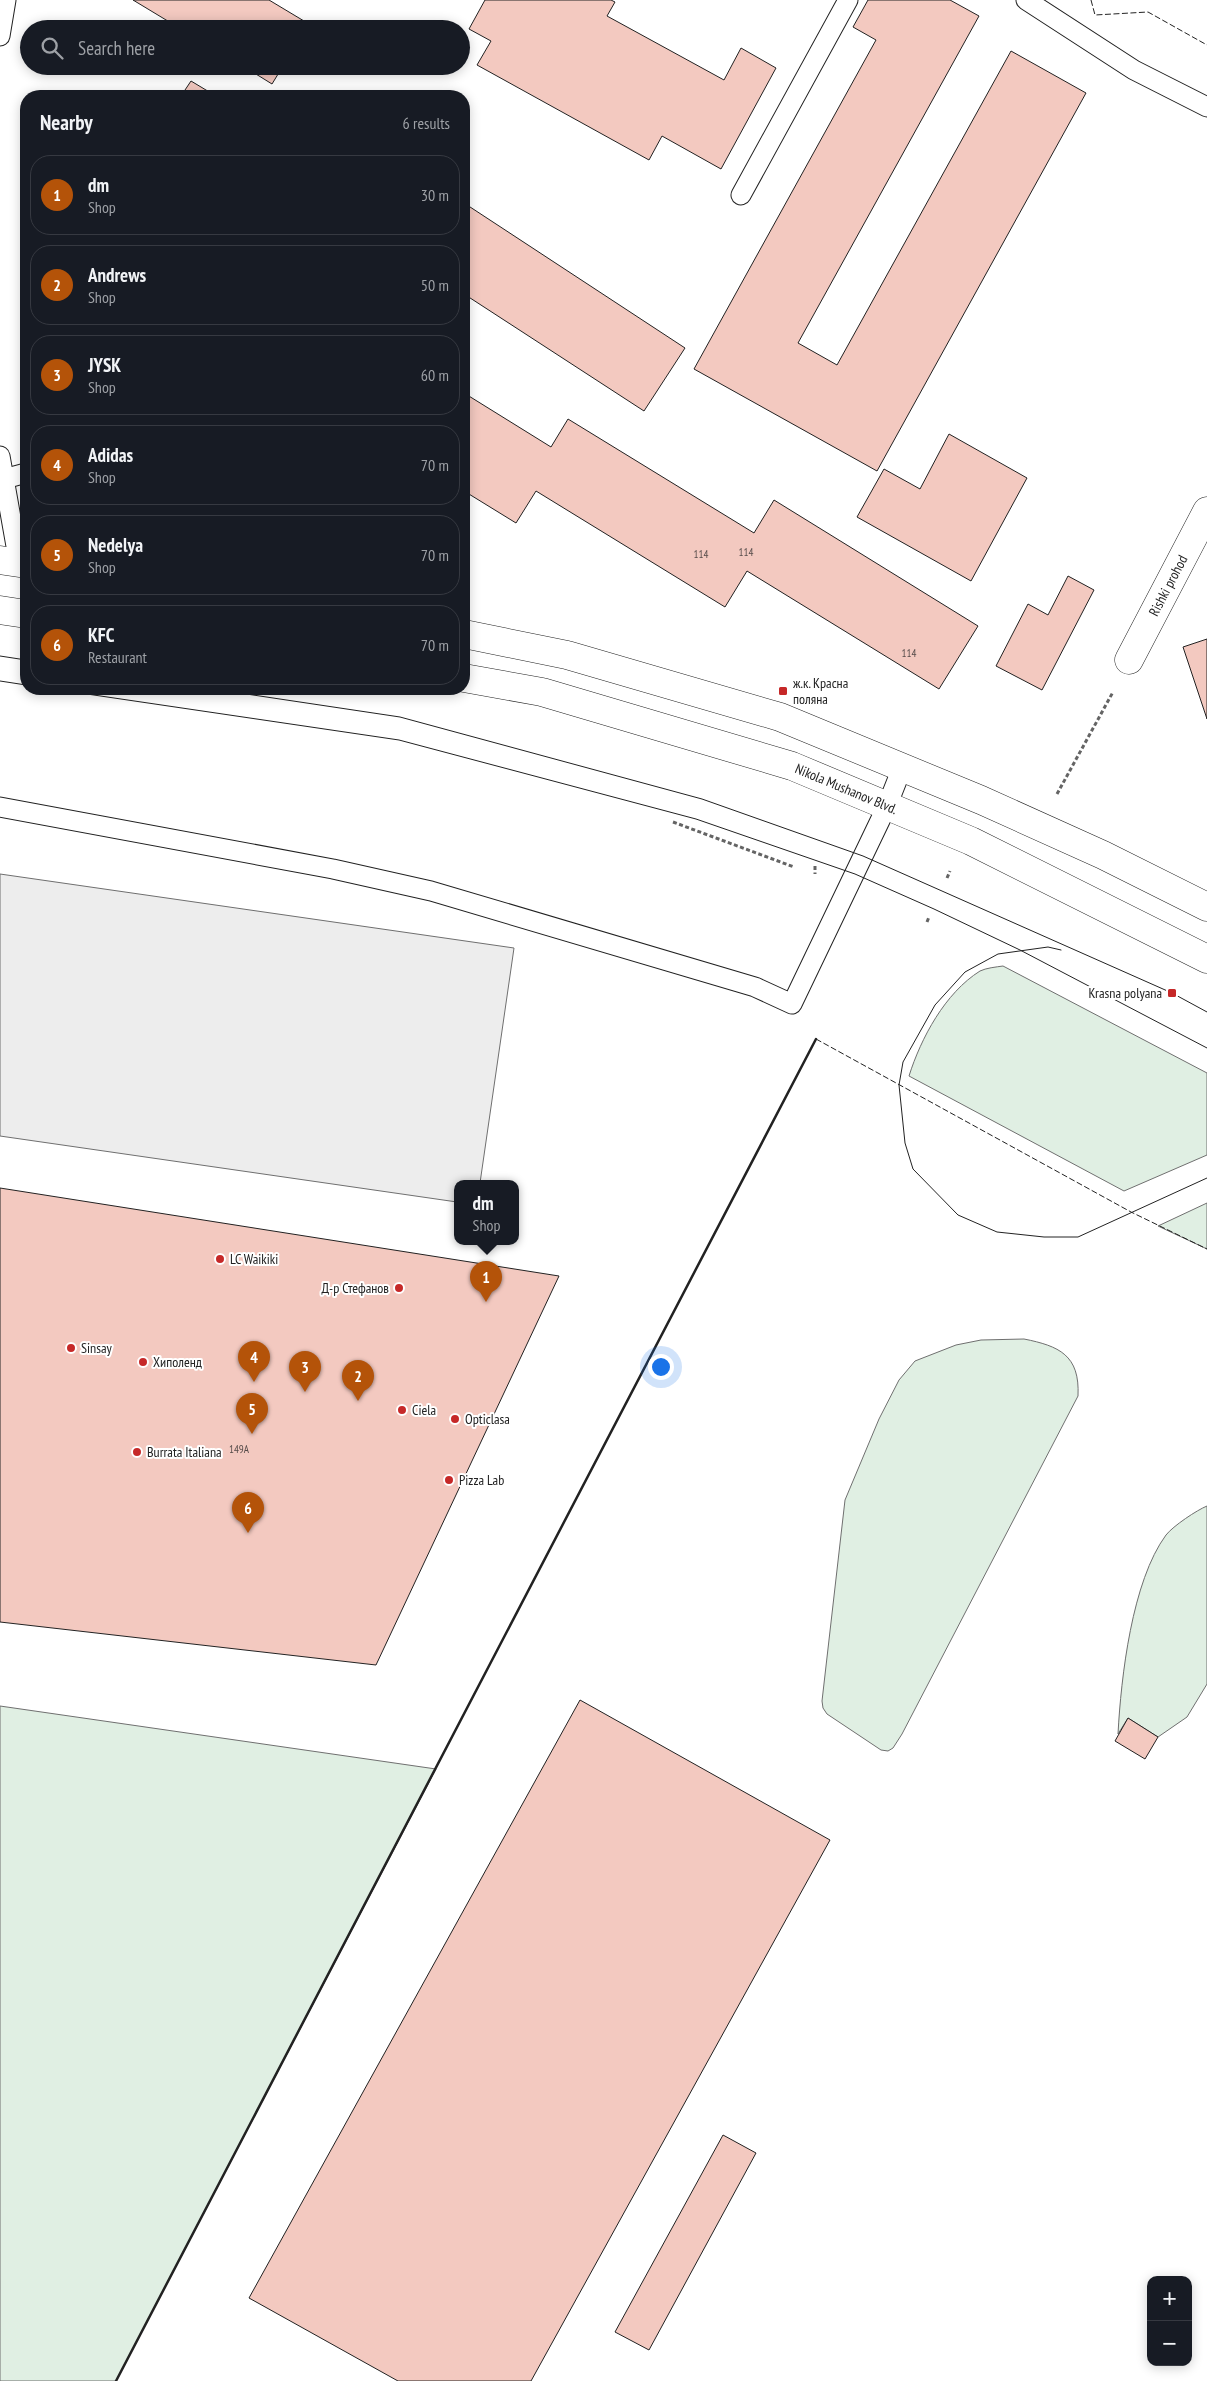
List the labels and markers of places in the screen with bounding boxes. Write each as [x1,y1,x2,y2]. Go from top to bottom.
place label: ж.к. Красна поляна [793,674,848,708]
marker: ж.к. Красна поляна [777,685,789,697]
place label: Krasna polyana [1089,984,1162,1002]
marker: Krasna polyana [1166,987,1178,999]
place label: LC Waikiki [230,1250,278,1268]
marker: LC Waikiki [214,1253,226,1265]
pin: 1 [470,1261,502,1302]
place label: Д-р Стефанов [322,1279,389,1297]
marker: Д-р Стефанов [393,1282,405,1294]
place label: Sinsay [81,1339,113,1357]
pin: 4 [238,1341,270,1382]
marker: Sinsay [65,1342,77,1354]
pin: 3 [289,1351,321,1392]
place label: Хиполенд [153,1353,202,1371]
marker: Хиполенд [137,1356,149,1368]
pin: 2 [342,1360,374,1401]
pin: 5 [236,1393,268,1434]
place label: Ciela [412,1401,436,1419]
marker: Ciela [396,1404,408,1416]
place label: Opticlasa [465,1410,510,1428]
marker: Opticlasa [449,1413,461,1425]
place label: Burrata Italiana [147,1443,222,1461]
marker: Burrata Italiana [131,1446,143,1458]
place label: Pizza Lab [459,1471,504,1489]
marker: Pizza Lab [443,1474,455,1486]
pin: 6 [232,1492,264,1533]

